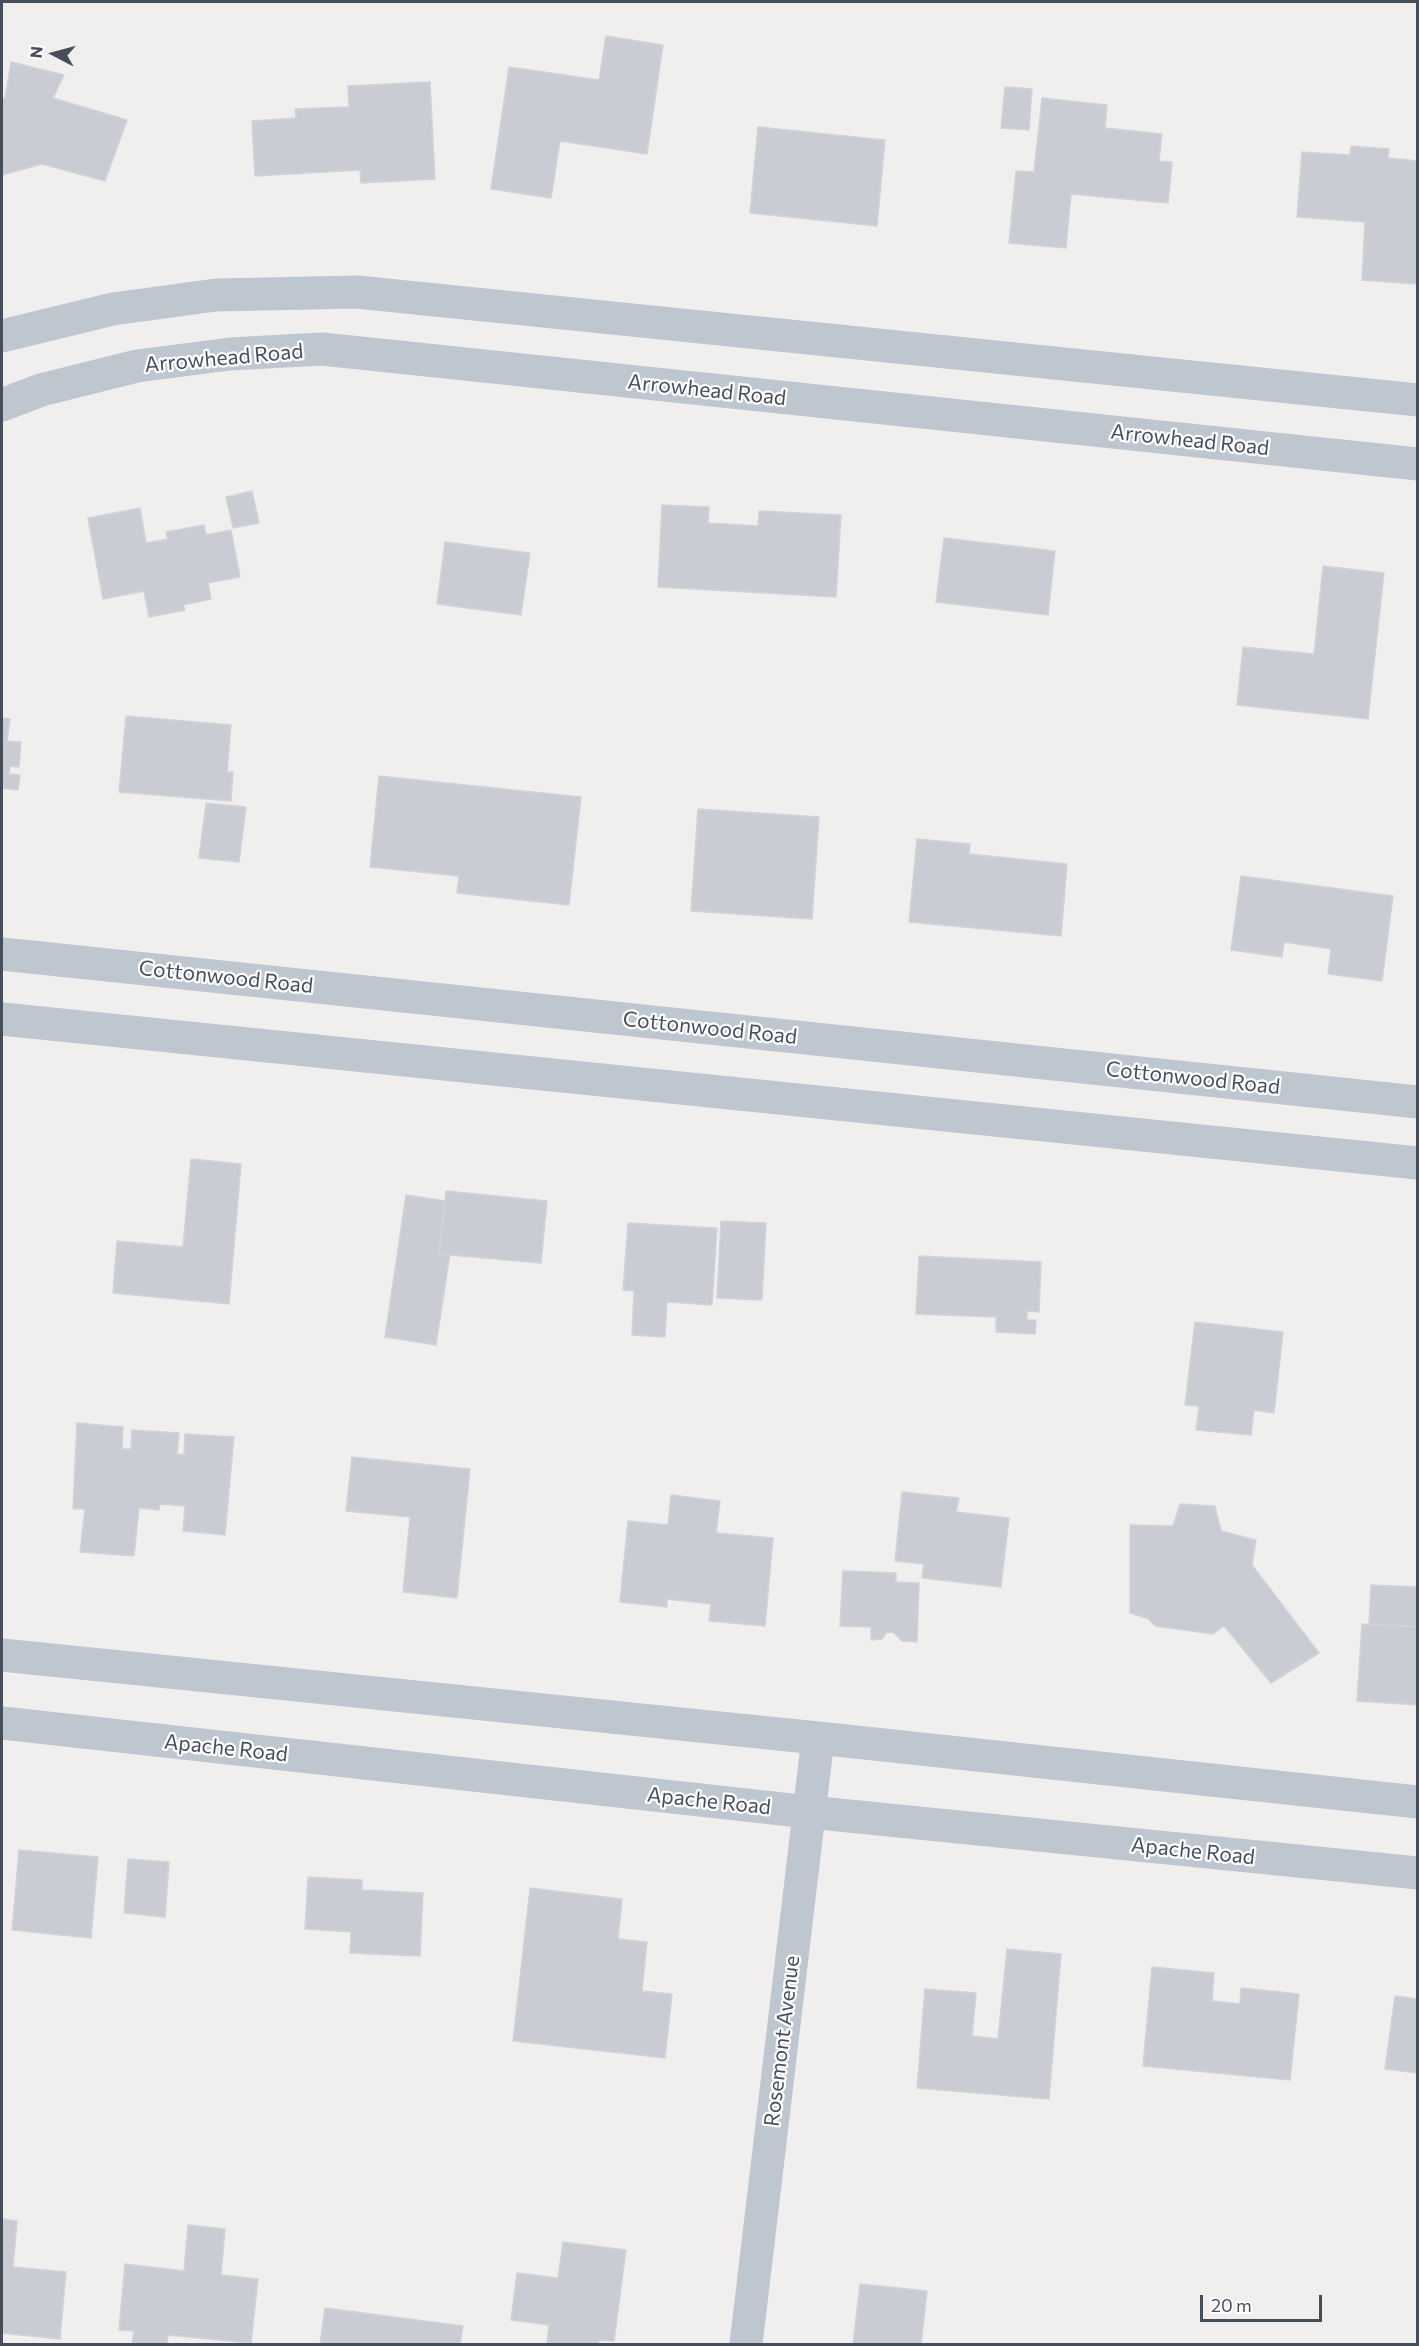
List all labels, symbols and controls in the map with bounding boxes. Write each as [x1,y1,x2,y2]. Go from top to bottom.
north arrow [24,24,84,84]
text: N [26,45,46,59]
street label: Arrowhead Road [144,339,304,377]
street label: Arrowhead Road [627,369,787,411]
street label: Arrowhead Road [1110,419,1270,461]
street label: Cottonwood Road [138,955,314,999]
street label: Cottonwood Road [622,1006,798,1050]
street label: Cottonwood Road [1105,1056,1281,1100]
street label: Apache Road [163,1729,289,1767]
street label: Apache Road [646,1782,772,1820]
street label: Apache Road [1130,1832,1256,1870]
street label: Rosemont Avenue [759,1954,805,2128]
scale bar [1203,2283,1324,2321]
text: 20 m [1211,2294,1252,2316]

